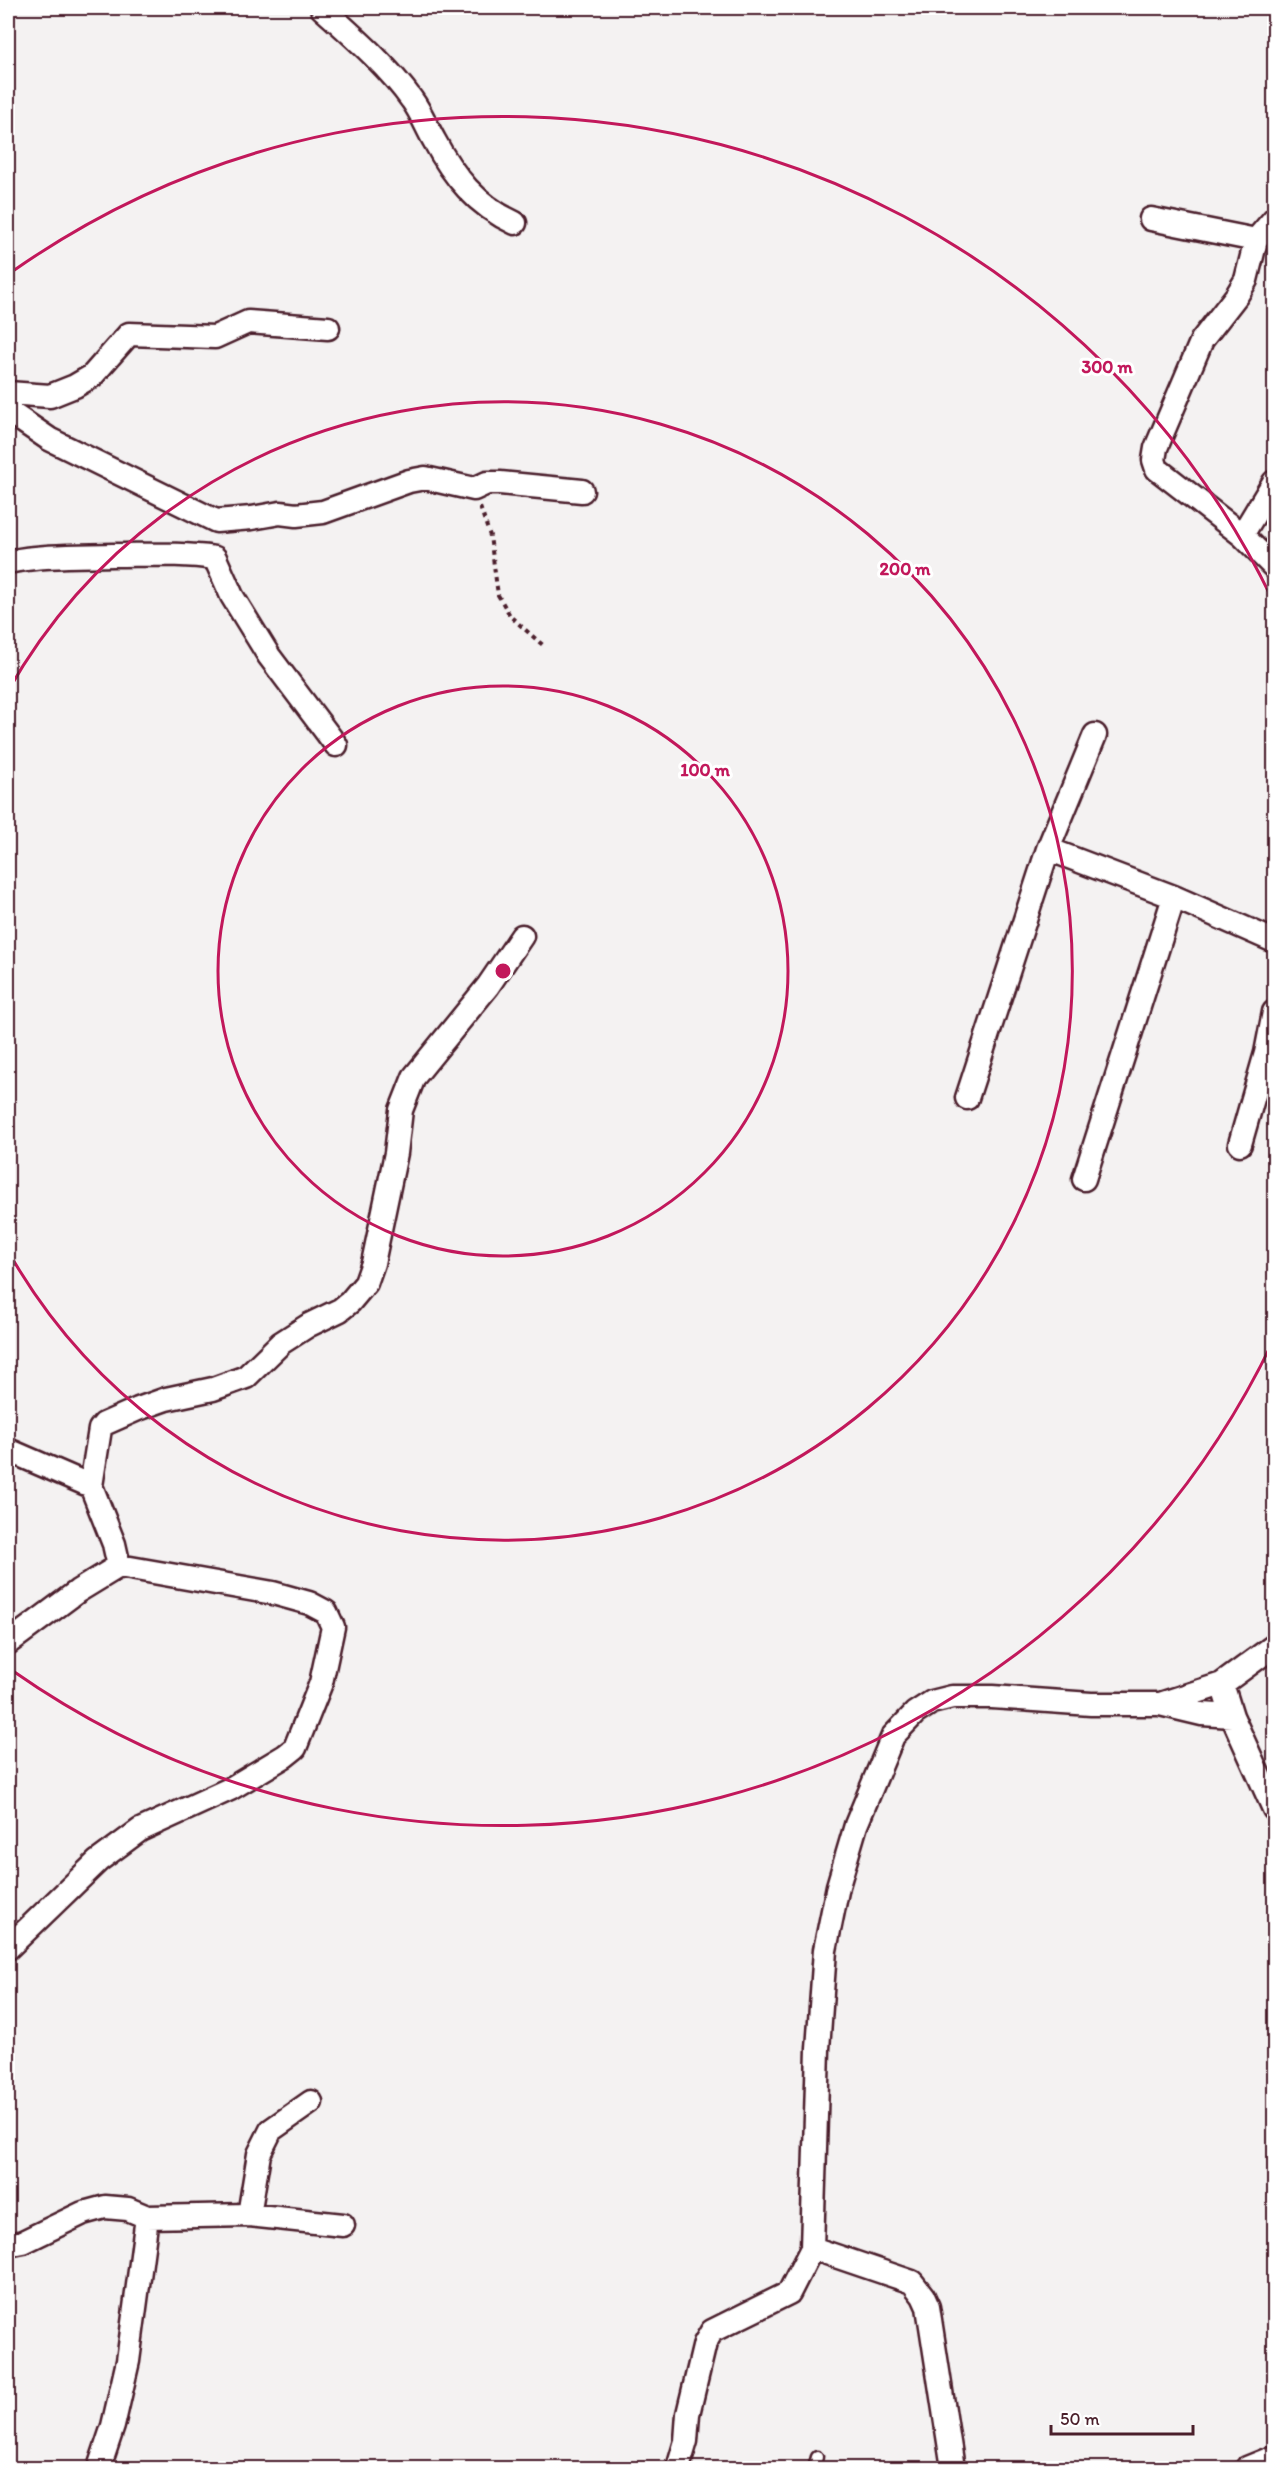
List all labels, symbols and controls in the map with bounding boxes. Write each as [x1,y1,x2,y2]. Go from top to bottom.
text: 300 m [1081,356,1133,378]
text: 200 m [880,558,931,580]
text: 100 m [680,759,731,781]
centre of rings [493,961,513,981]
scale bar [1051,2398,1194,2436]
text: 50 m [1060,2408,1100,2430]

